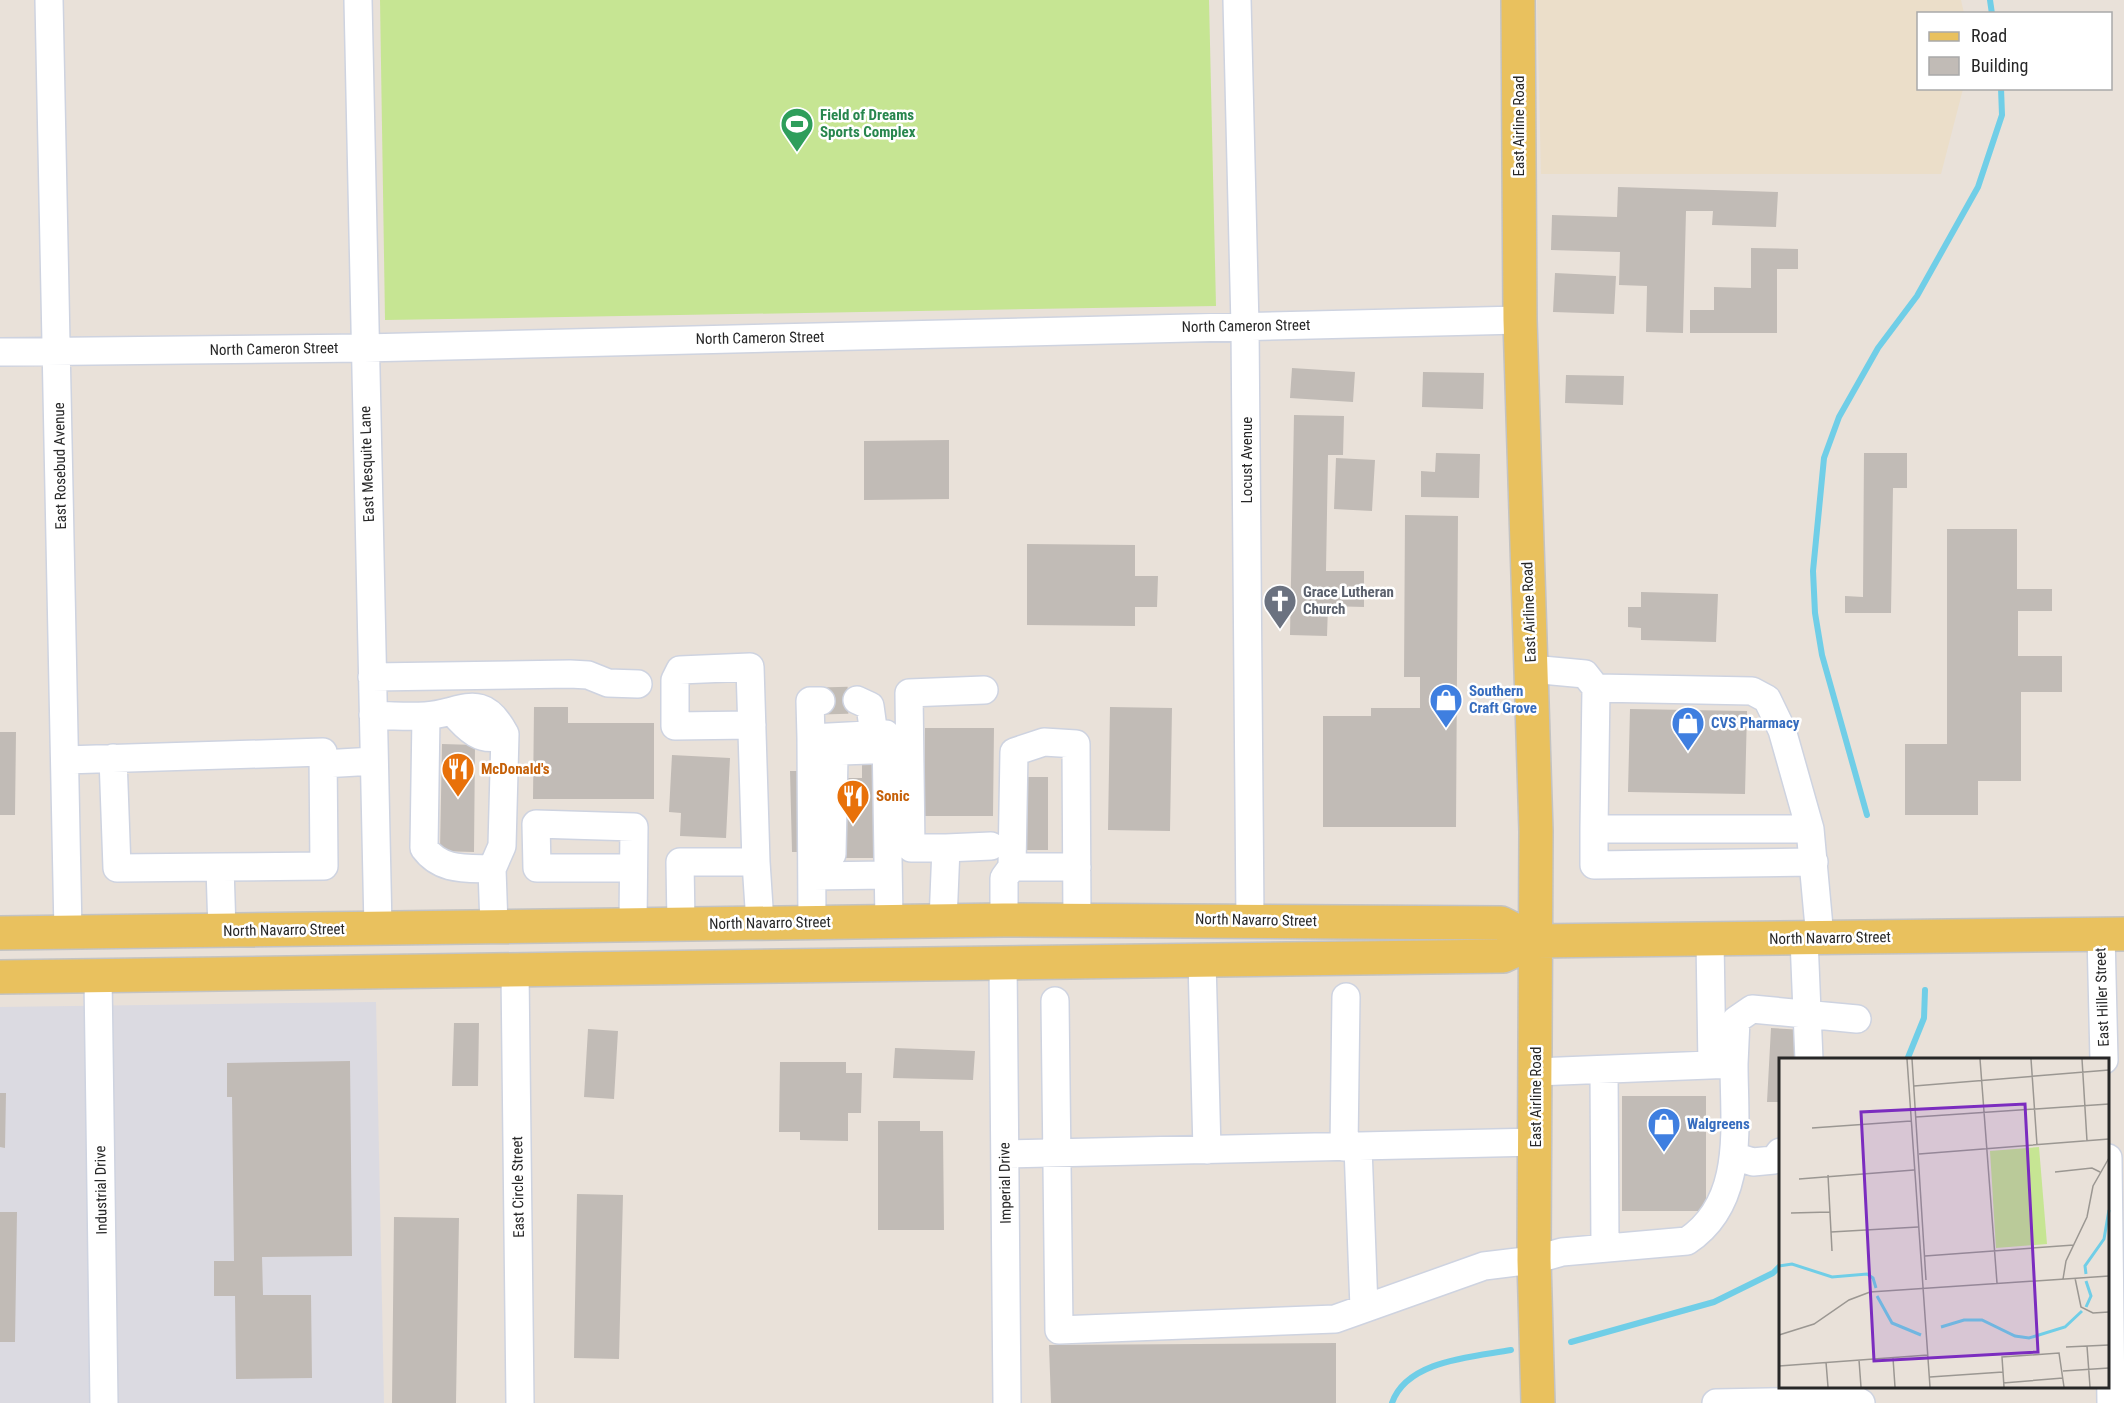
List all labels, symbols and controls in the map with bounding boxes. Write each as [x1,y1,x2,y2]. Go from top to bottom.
legend [1917,12,2112,90]
text: Road [1971,25,2007,46]
text: Building [1971,55,2028,76]
street label: East Airline Road [1510,76,1528,176]
sports icon: Field of Dreams Sports Complex [779,106,815,153]
place label: Field of Dreams Sports Complex [820,106,916,141]
street label: North Cameron Street [1181,316,1311,336]
street label: North Cameron Street [695,328,825,348]
street label: North Cameron Street [209,339,339,359]
street label: East Rosebud Avenue [50,402,70,530]
street label: East Mesquite Lane [356,406,378,522]
street label: Locust Avenue [1238,417,1256,503]
street label: East Airline Road [1518,561,1540,663]
church icon: Grace Lutheran Church [1262,583,1298,630]
place label: Grace Lutheran Church [1303,583,1394,618]
shop icon: Southern Craft Grove [1428,682,1464,729]
place label: Southern Craft Grove [1469,682,1537,717]
shop icon: CVS Pharmacy [1670,705,1706,752]
place label: CVS Pharmacy [1711,714,1800,732]
restaurant icon: McDonald's [440,751,476,798]
place label: McDonald's [481,760,550,778]
restaurant icon: Sonic [835,778,871,825]
place label: Sonic [876,787,910,805]
street label: North Navarro Street [1195,910,1317,930]
street label: North Navarro Street [709,913,831,933]
street label: North Navarro Street [223,920,345,940]
street label: North Navarro Street [1769,928,1891,948]
street label: East Hiller Street [2091,947,2113,1047]
street label: East Airline Road [1527,1047,1545,1147]
inset map [1779,1058,2109,1388]
shop icon: Walgreens [1646,1106,1682,1153]
place label: Walgreens [1687,1115,1750,1133]
street label: East Circle Street [508,1136,528,1238]
street label: Imperial Drive [995,1142,1015,1224]
street label: Industrial Drive [91,1145,111,1235]

